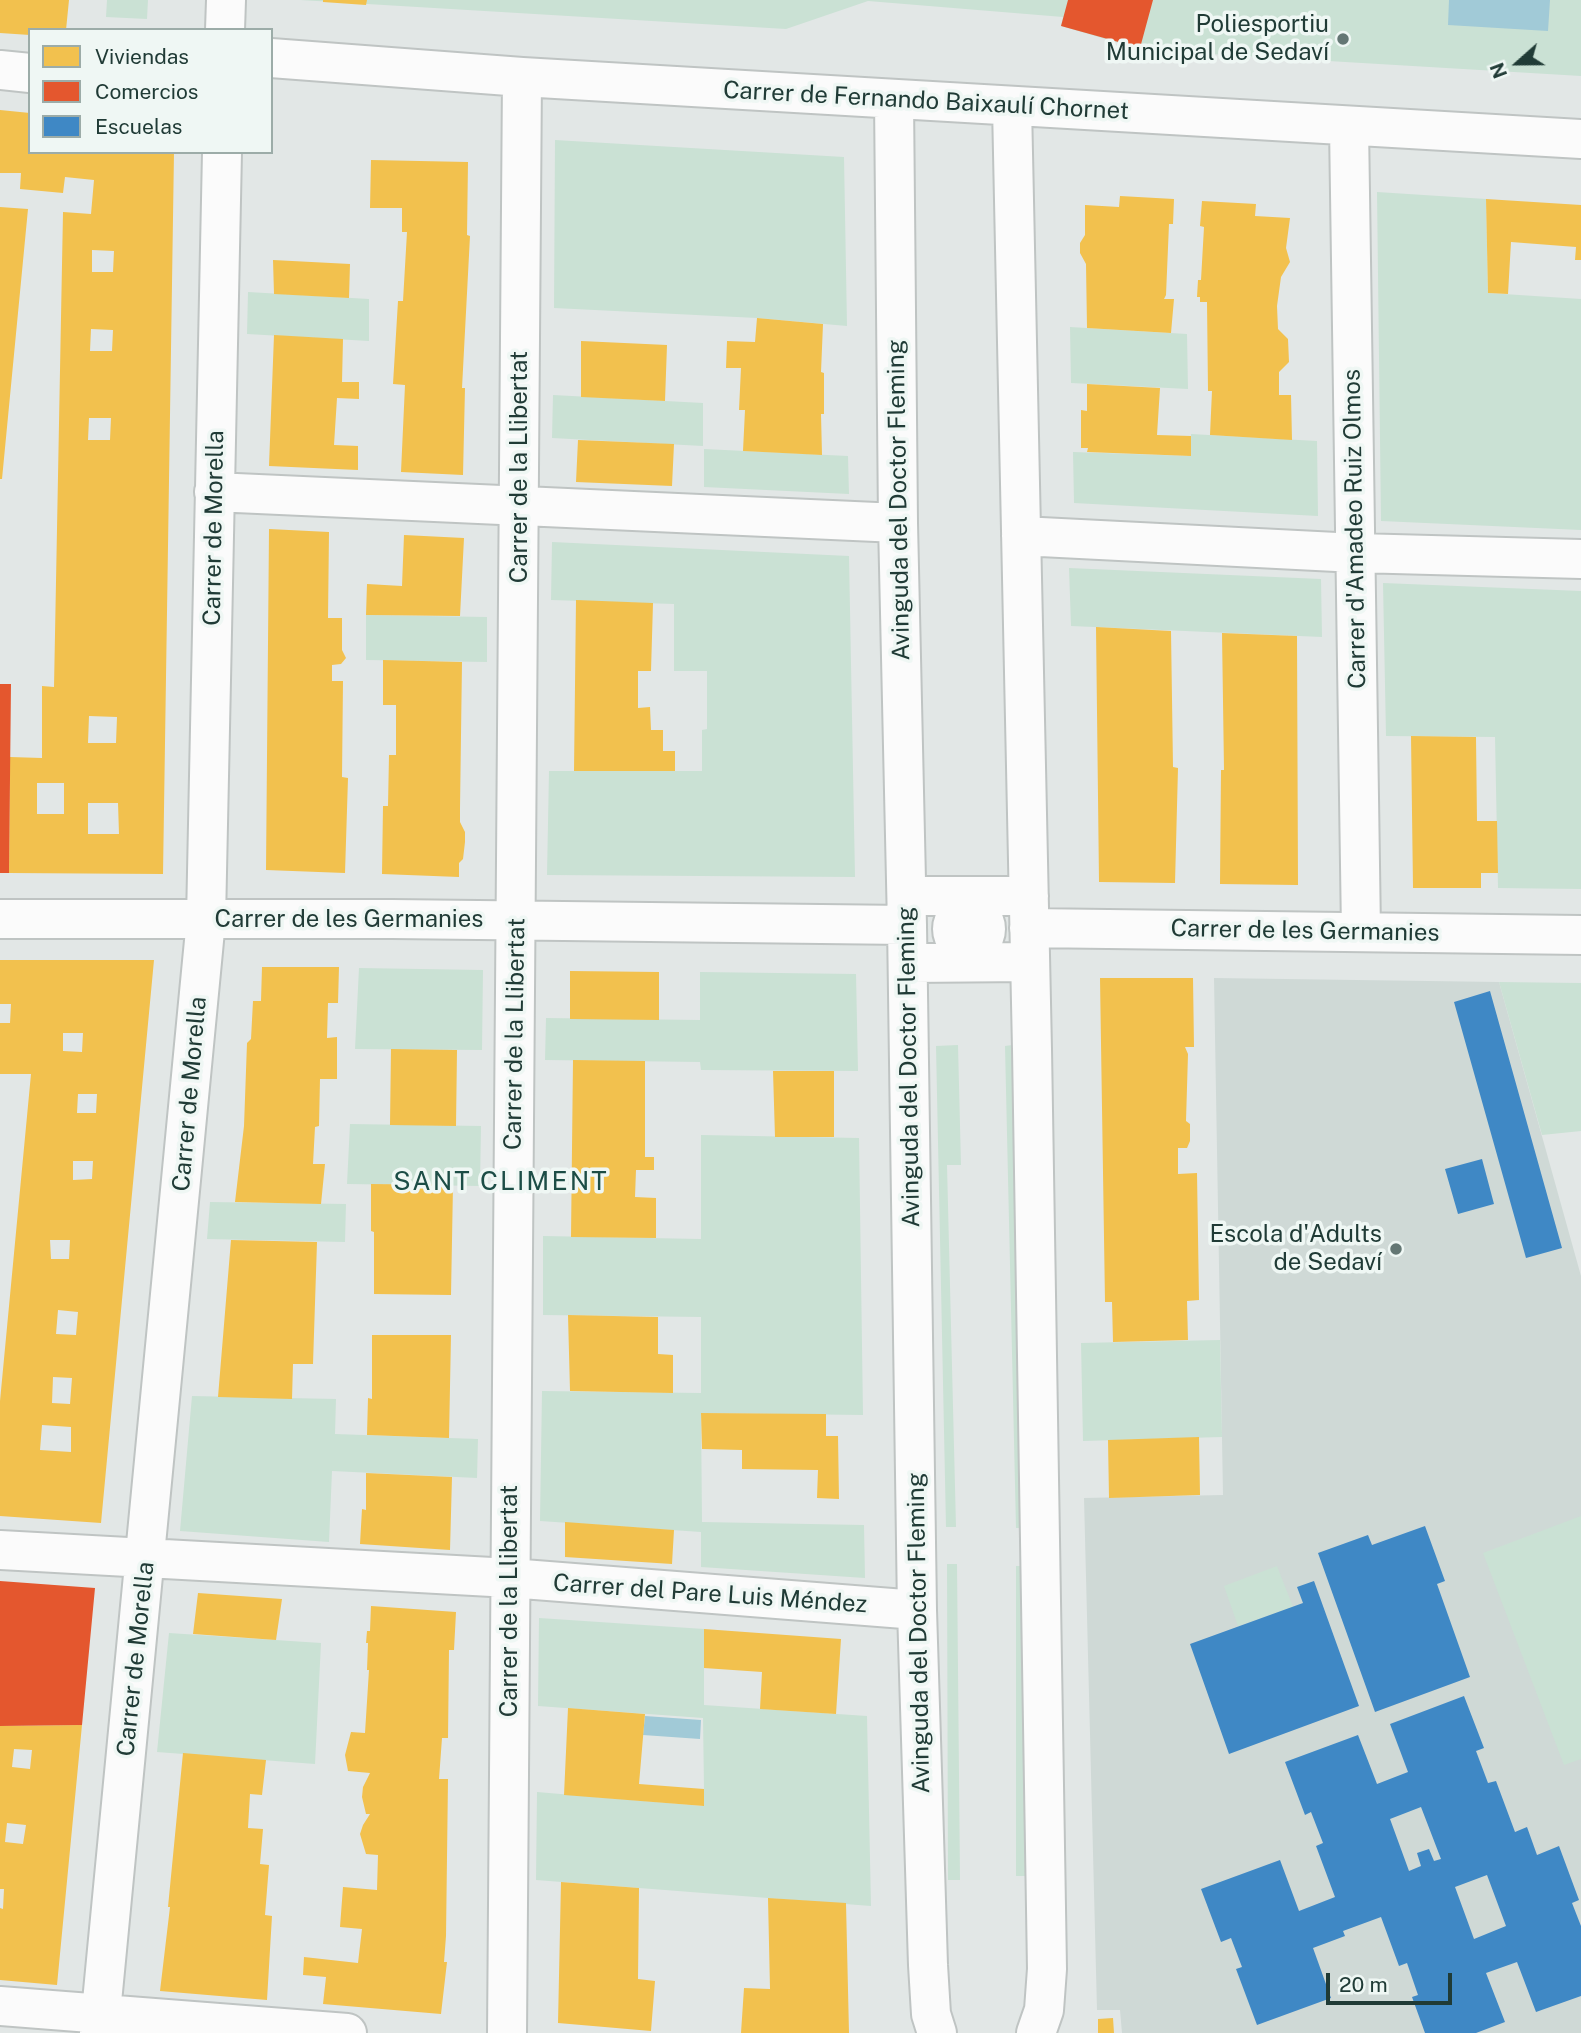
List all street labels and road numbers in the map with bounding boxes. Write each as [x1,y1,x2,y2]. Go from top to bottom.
street label: Carrer de Fernando Baixaulí Chornet [722,76,1130,126]
street label: Avinguda del Doctor Fleming [882,339,916,661]
street label: Carrer de la Llibertat [506,351,534,583]
street label: Carrer d'Amadeo Ruiz Olmos [1338,369,1372,689]
street label: Carrer de Morella [198,430,230,626]
street label: Carrer de les Germanies [215,906,483,934]
street label: Avinguda del Doctor Fleming [892,906,926,1228]
street label: Carrer de les Germanies [1170,914,1440,948]
street label: Carrer de la Llibertat [499,918,531,1150]
street label: Carrer de Morella [167,995,213,1193]
street label: Avinguda del Doctor Fleming [902,1472,936,1794]
street label: Carrer de la Llibertat [496,1485,524,1717]
street label: Carrer de Morella [111,1560,161,1758]
street label: Carrer del Pare Luis Méndez [552,1569,868,1619]

